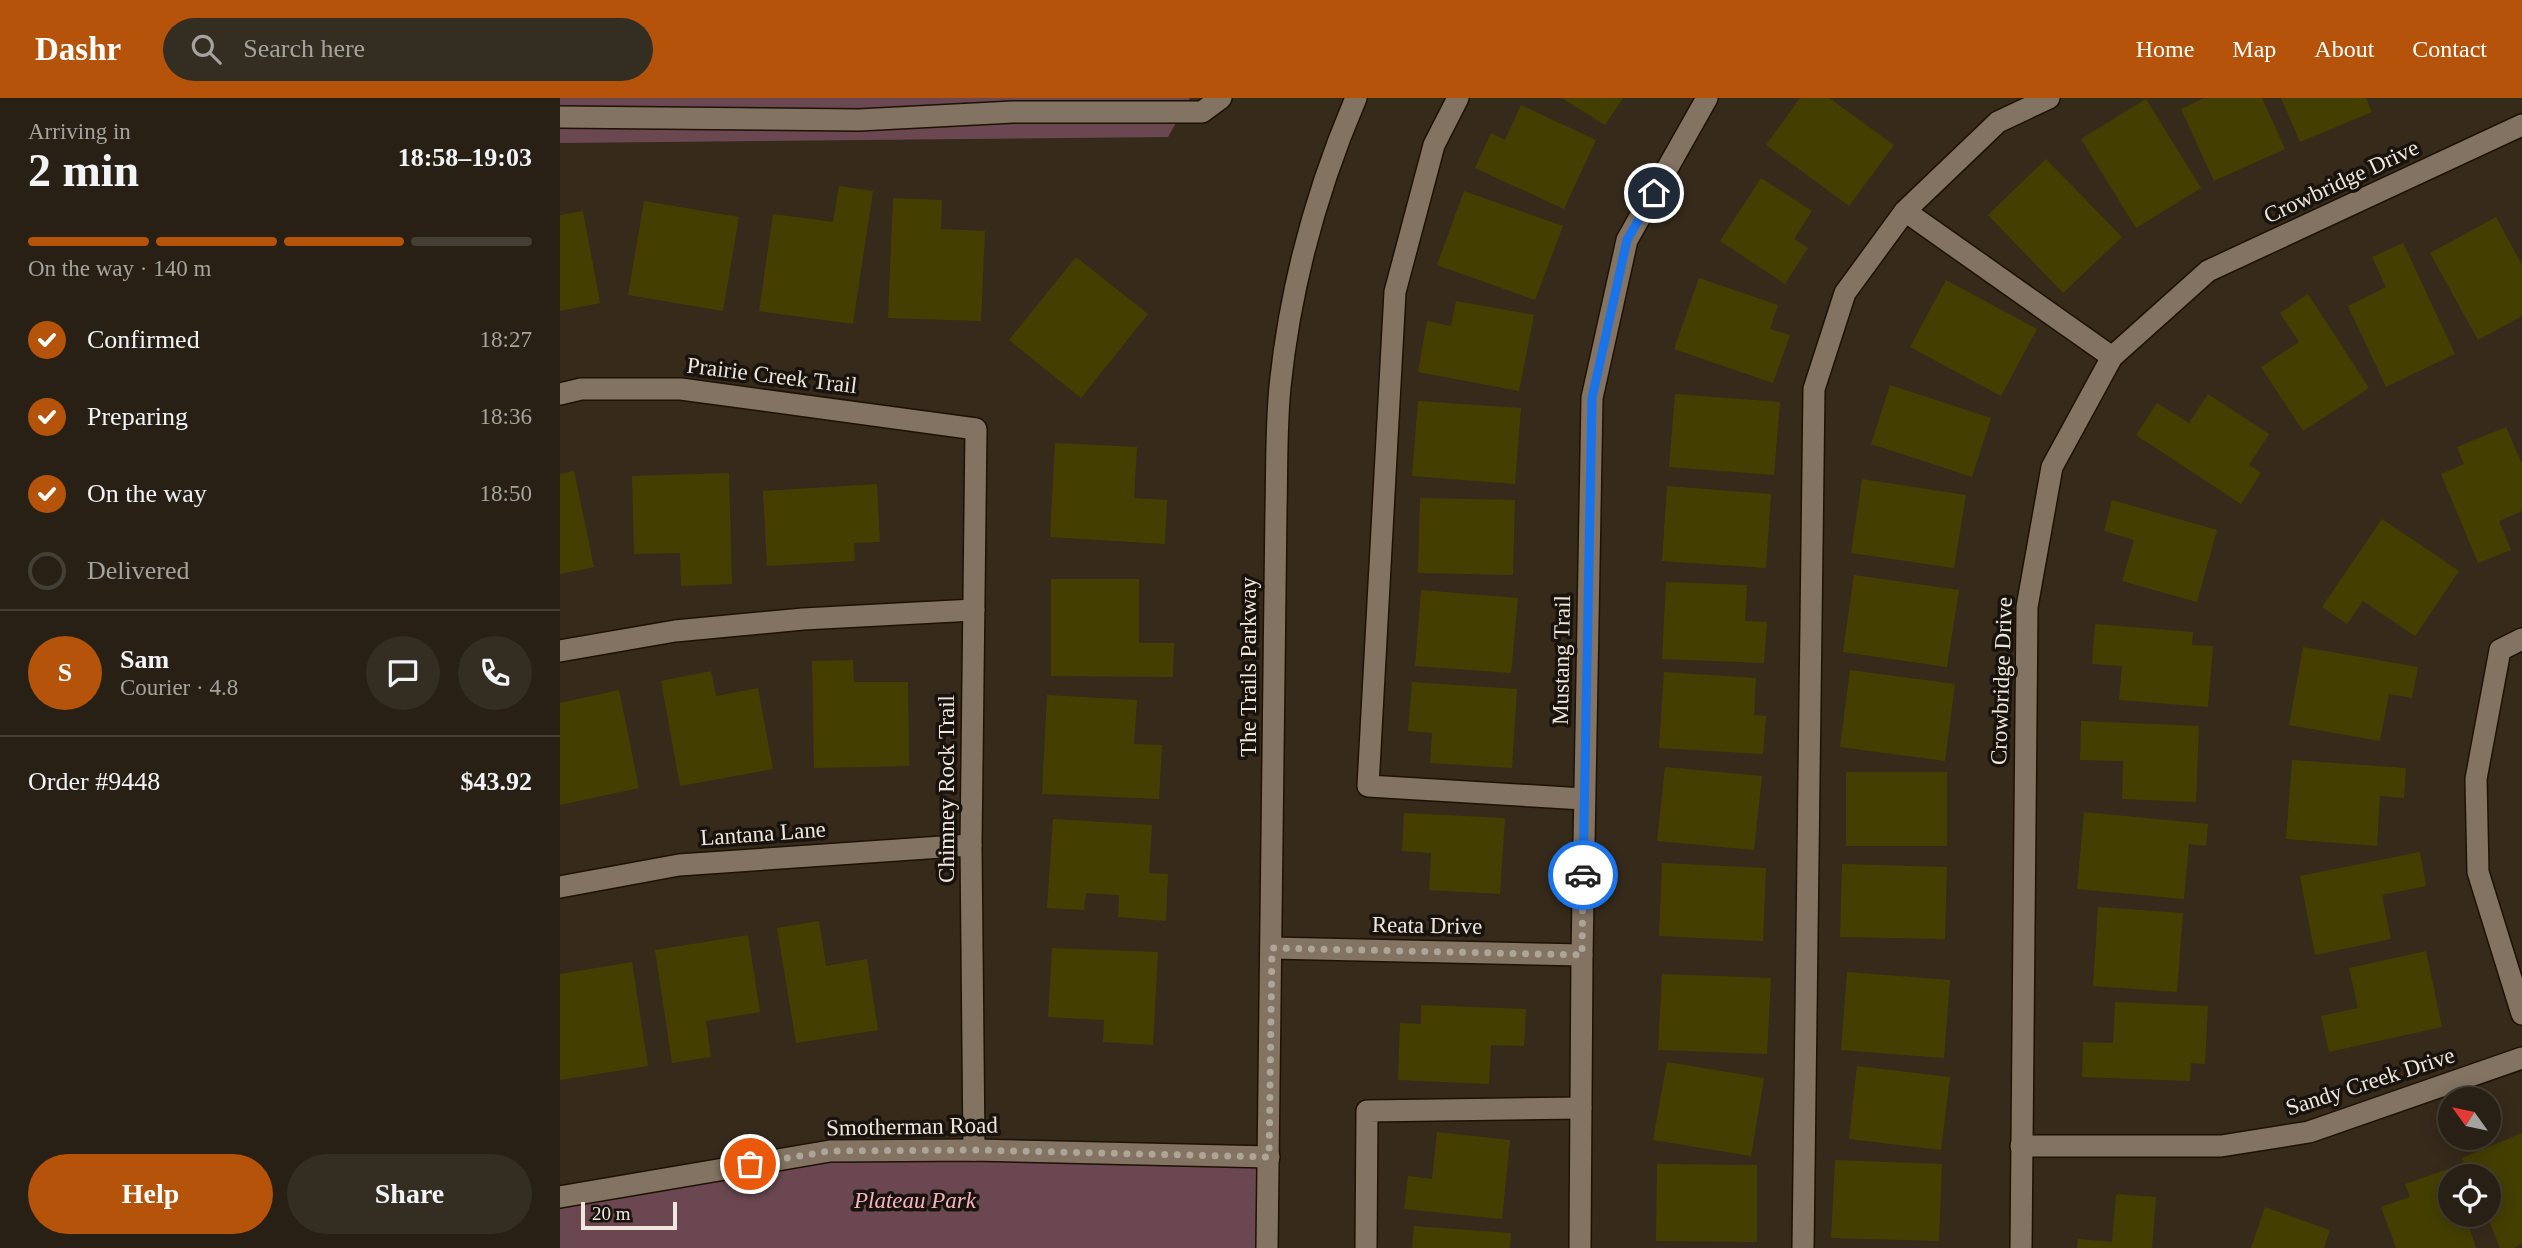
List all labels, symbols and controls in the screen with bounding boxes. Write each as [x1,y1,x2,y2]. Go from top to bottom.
search box [163,18,653,81]
icon: search [187,30,225,68]
text: Dashr [35,31,121,67]
text: Search here [243,34,365,63]
text: Home [2136,36,2194,62]
text: Map [2232,36,2276,62]
text: About [2314,36,2374,62]
text: Contact [2412,36,2487,62]
text: Arriving in [28,119,131,144]
street label: Crowbridge Drive [2260,135,2423,228]
text: 18:58–19:03 [398,143,532,172]
text: 2 min [28,145,139,196]
pin [1624,163,1684,223]
icon: home [1635,174,1673,212]
text: On the way · 140 m [28,256,211,281]
icon: check [28,321,66,359]
text: Confirmed [87,325,200,354]
text: 18:27 [480,327,532,352]
street label: Prairie Creek Trail [685,353,858,398]
icon: check [28,398,66,436]
text: Preparing [87,402,188,431]
text: 18:36 [480,404,532,429]
icon: check [28,475,66,513]
text: On the way [87,479,207,508]
text: 18:50 [480,481,532,506]
text: Delivered [87,556,190,585]
street label: The Trails Parkway [1236,576,1261,757]
street label: Mustang Trail [1548,595,1575,725]
street label: Crowbridge Drive [1986,597,2017,765]
button: chat [366,636,440,710]
button: phone [458,636,532,710]
text: Sam [120,645,169,674]
text: S [58,658,72,687]
text: Courier · 4.8 [120,675,238,700]
street label: Chimney Rock Trail [934,695,959,883]
text: Order #9448 [28,767,160,796]
text: $43.92 [461,767,532,796]
street label: Lantana Lane [699,817,827,850]
courier [1548,840,1618,910]
icon: car [1564,856,1602,894]
street label: Reata Drive [1372,912,1482,939]
street label: Sandy Creek Drive [2282,1042,2458,1121]
north arrow [2438,1087,2501,1150]
map controls [2438,1087,2501,1227]
street label: Smotherman Road [826,1112,999,1140]
pin [720,1134,780,1194]
icon: bag [731,1145,769,1183]
button: Help [28,1154,273,1234]
button: Share [287,1154,532,1234]
button: locate [2438,1164,2501,1227]
park label: Plateau Park [853,1188,977,1213]
scale bar [581,1199,677,1231]
text: 20 m [592,1203,631,1224]

